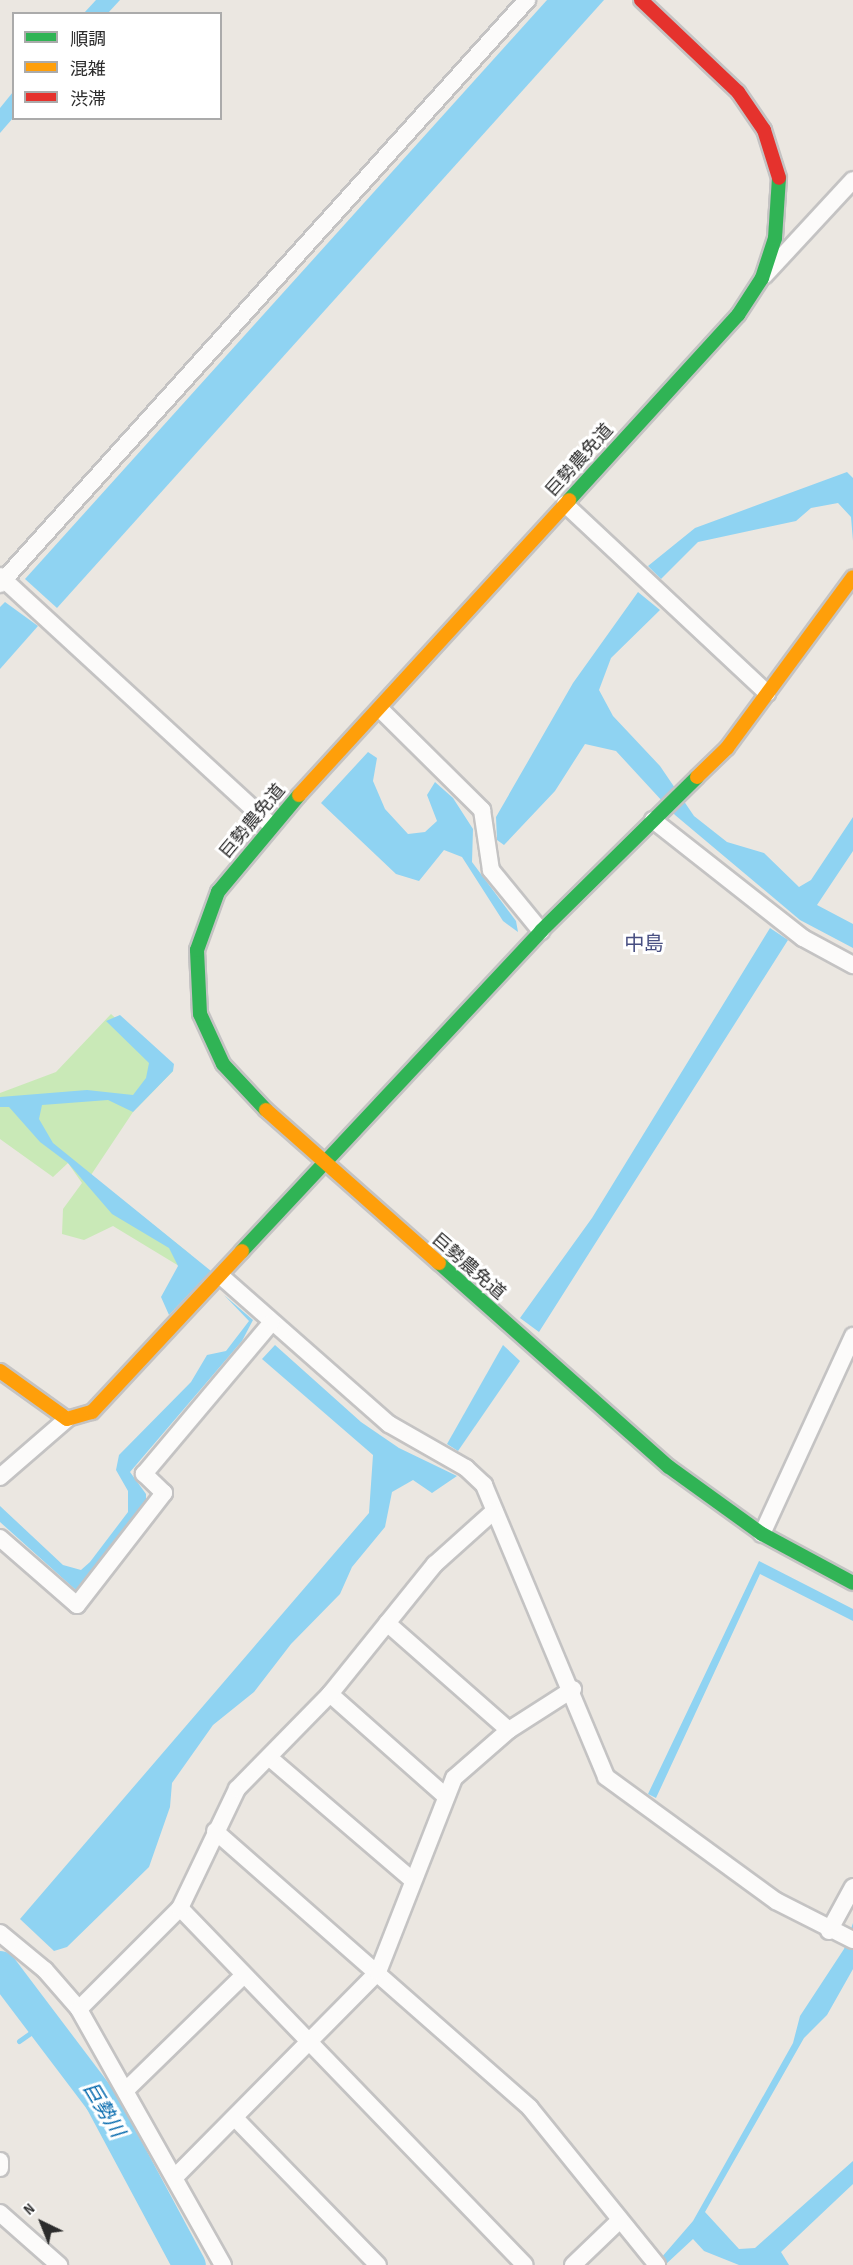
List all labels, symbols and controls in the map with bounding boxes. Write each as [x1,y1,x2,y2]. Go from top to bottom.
legend [12,12,222,120]
text: 順調 [70,29,106,50]
text: 混雑 [70,59,106,80]
text: 渋滞 [70,89,106,110]
street label: 巨勢農免道 [542,420,618,502]
street label: 巨勢農免道 [216,781,290,863]
district label: 中島 [624,932,664,956]
street label: 巨勢農免道 [427,1229,509,1305]
water label: 巨勢川 [77,2078,129,2142]
north arrow [12,2193,72,2253]
text: N [20,2200,39,2219]

